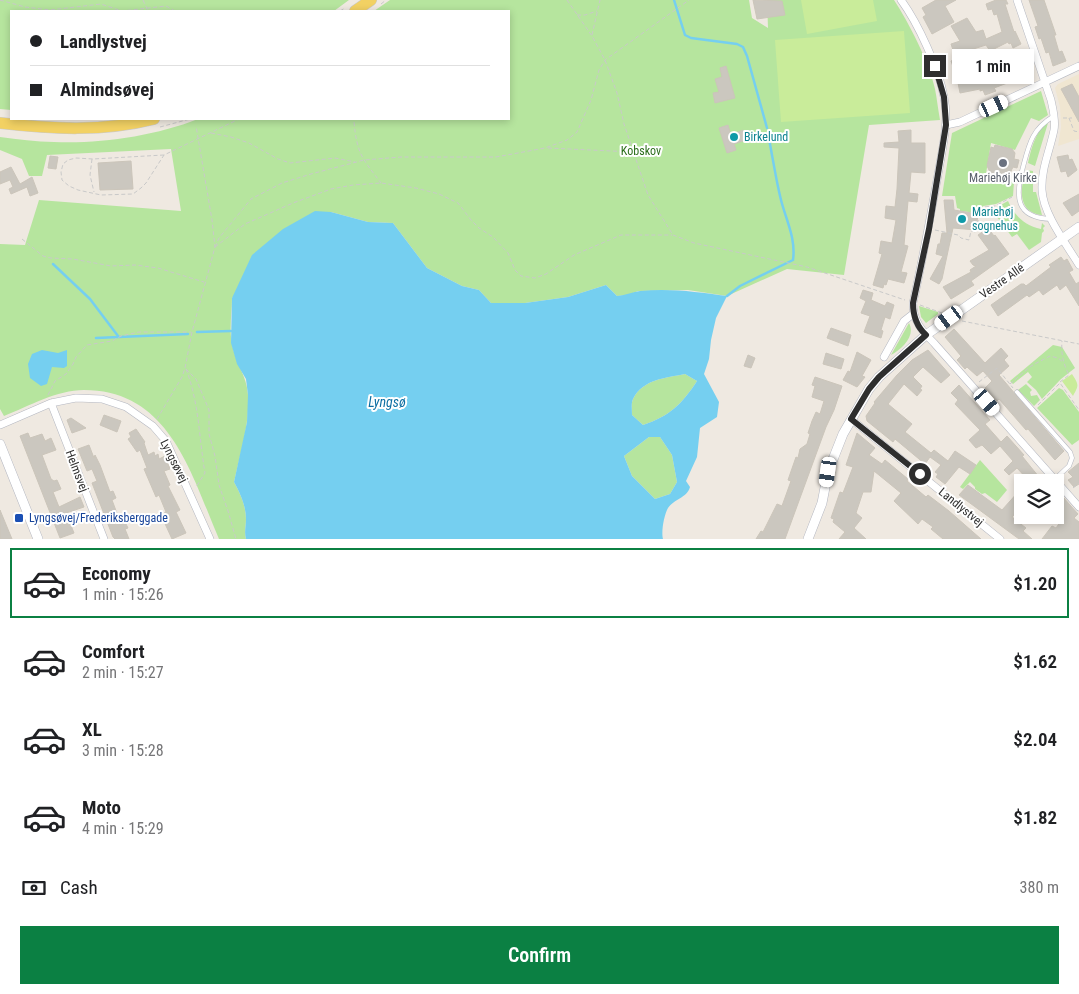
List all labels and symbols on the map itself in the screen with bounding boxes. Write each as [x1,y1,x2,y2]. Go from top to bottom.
callout: 1 min [952,48,1035,84]
route end [924,55,946,77]
car [977,93,1010,119]
place label: Birkelund [744,130,788,144]
marker: Birkelund [728,131,740,143]
park label: Kobskov [621,144,661,158]
marker: Mariehøj Kirke [997,157,1009,169]
place label: Mariehøj Kirke [969,171,1037,185]
place label: Mariehøj sognehus [972,205,1018,233]
marker: Mariehøj sognehus [956,213,968,225]
street label: Vestre Allé [977,260,1027,301]
car [932,303,965,333]
car [971,386,1002,418]
water label: Lyngsø [368,394,406,410]
street label: Lyngsøvej [157,437,191,485]
street label: Helmsvej [63,448,91,494]
car [818,456,837,488]
route start [909,463,931,485]
street label: Landlystvej [936,485,986,529]
place label: Lyngsøvej/Frederiksberggade [29,511,168,525]
marker: Lyngsøvej/Frederiksberggade [13,512,25,524]

